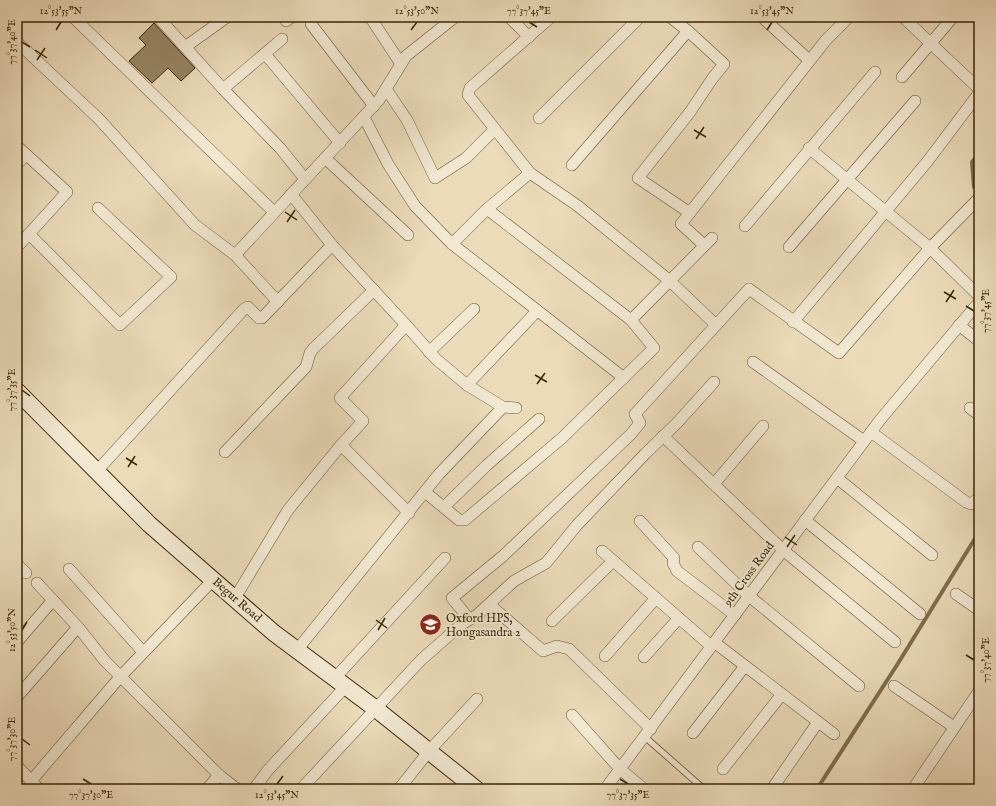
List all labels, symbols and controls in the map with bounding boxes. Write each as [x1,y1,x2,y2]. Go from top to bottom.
text: 12°53'55"N [40,5,83,18]
text: 12°53'50"N [395,5,439,18]
text: 77°37'45"E [507,5,551,18]
text: 12°53'45"N [750,5,794,18]
text: 77°37'40"E [6,19,19,65]
text: 77°37'45"E [980,289,993,333]
text: 77°37'35"E [6,368,19,411]
street label: 9th Cross Road [720,538,778,610]
street label: Begur Road [209,575,265,626]
text: 12°53'50"N [6,608,19,652]
place label: Oxford HPS, Hongasandra 2 [446,611,521,640]
school or university icon: Oxford HPS, Hongasandra 2 [417,612,443,638]
text: 77°37'40"E [980,637,993,683]
text: 77°37'30"E [6,717,19,761]
text: 77°37'30"E [69,789,113,802]
text: 12°53'45"N [255,789,299,802]
text: 77°37'35"E [607,789,650,802]

